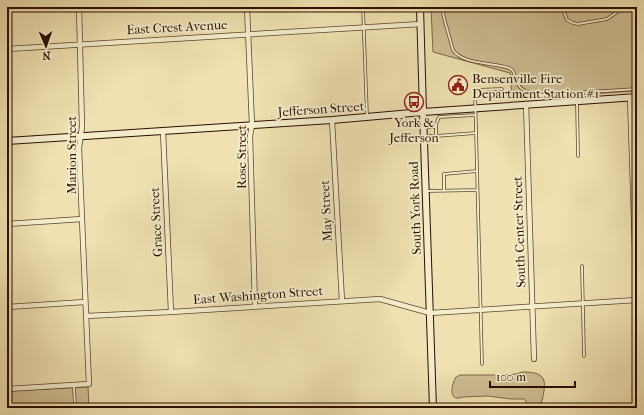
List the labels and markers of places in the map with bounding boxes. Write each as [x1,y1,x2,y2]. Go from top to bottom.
place label: Bensenville Fire Department Station #1 [472,71,599,101]
public building icon: Bensenville Fire Department Station #1 [447,74,469,96]
bus stop icon: York & Jefferson [403,91,425,113]
place label: York & Jefferson [388,115,439,145]

